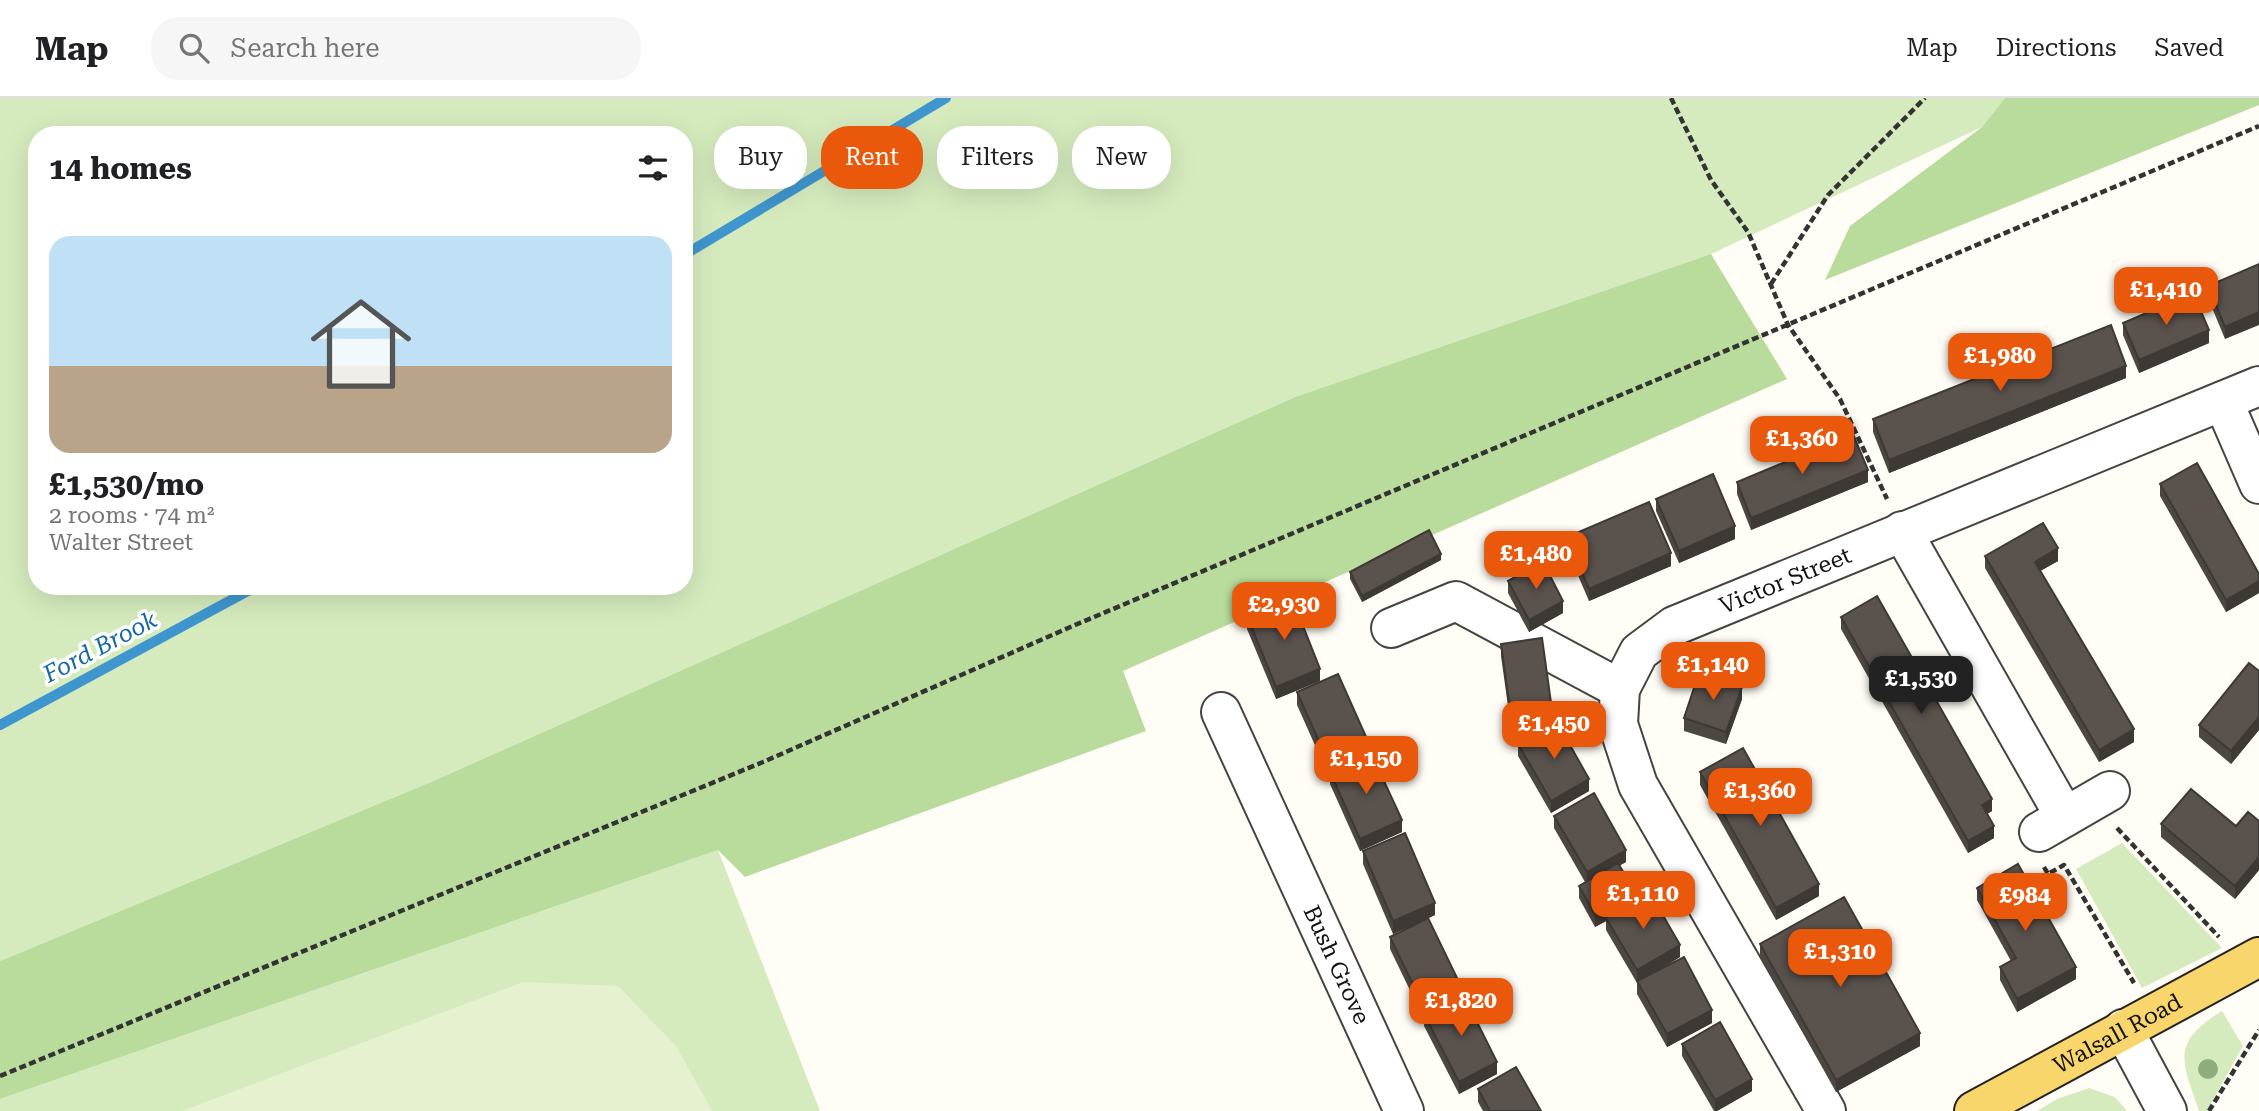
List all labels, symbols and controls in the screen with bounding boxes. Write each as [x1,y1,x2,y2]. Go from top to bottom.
search box [151,17,641,80]
text: Map [35,29,109,68]
icon: search [175,29,213,67]
text: Search here [231,33,380,63]
text: Map [1906,34,1958,62]
text: Directions [1996,34,2116,62]
text: Saved [2154,34,2224,62]
chip: Buy [714,126,807,189]
chip: Rent [821,126,923,189]
chip: Filters [937,126,1058,189]
chip: New [1072,126,1171,189]
icon: filters [634,149,672,187]
text: 14 homes [49,151,192,186]
pin: £1,410 [2109,268,2223,327]
text: £1,410 [2130,276,2202,303]
icon: home [298,281,424,407]
pin: £1,980 [1943,334,2057,393]
text: £1,980 [1964,342,2036,369]
pin: £1,360 [1745,416,1859,476]
text: £1,360 [1766,425,1838,452]
text: £1,530/mo [49,467,204,502]
text: 2 rooms · 74 m² [49,502,215,529]
text: Walter Street [49,529,193,556]
pin: £1,480 [1479,532,1593,591]
text: £1,480 [1500,540,1572,567]
street label: Victor Street [1715,541,1856,619]
pin: £2,930 [1227,582,1341,642]
text: £2,930 [1248,591,1320,618]
water label: Ford Brook [38,605,162,689]
pin: £1,140 [1656,642,1770,702]
text: £1,140 [1677,651,1749,678]
pin: £1,530 [1864,656,1978,716]
text: £1,530 [1885,665,1957,692]
pin: £1,450 [1497,702,1611,761]
text: £1,450 [1518,710,1590,737]
pin: £1,150 [1309,736,1423,796]
text: £1,150 [1330,745,1402,772]
pin: £1,360 [1703,768,1817,828]
text: £1,360 [1724,777,1796,804]
pin: £1,110 [1586,872,1700,931]
pin: £984 [1984,874,2066,933]
text: £1,110 [1607,880,1679,907]
text: £984 [1999,882,2051,909]
street label: Bush Grove [1298,901,1376,1028]
pin: £1,310 [1783,930,1897,989]
text: £1,310 [1804,938,1876,965]
pin: £1,820 [1404,978,1518,1038]
text: £1,820 [1425,987,1497,1014]
street label: Walsall Road [2049,988,2186,1079]

